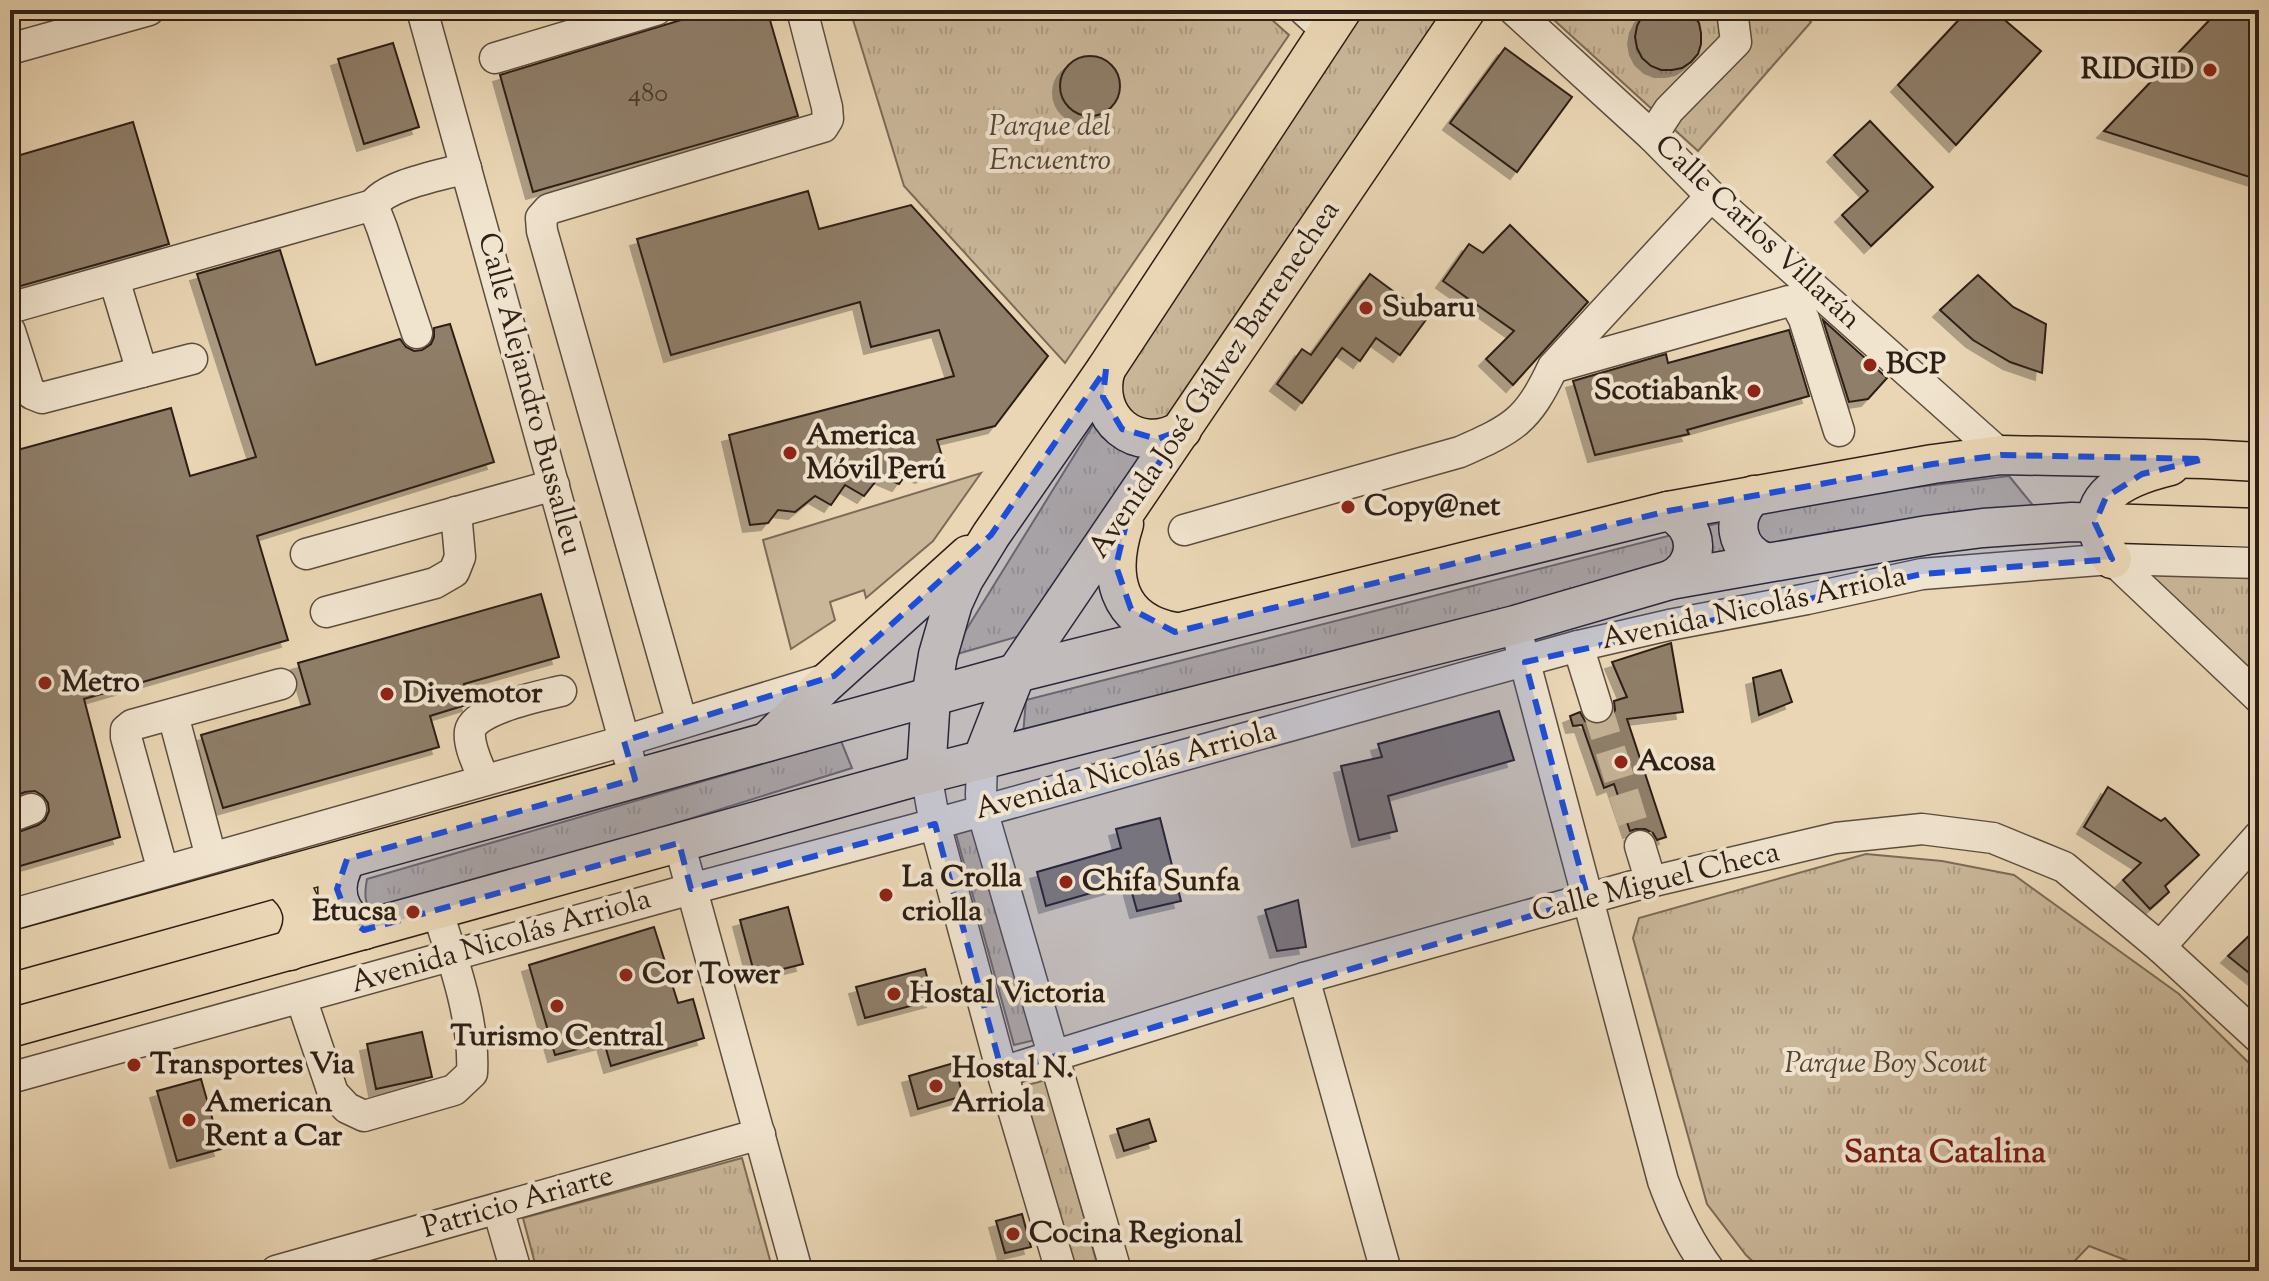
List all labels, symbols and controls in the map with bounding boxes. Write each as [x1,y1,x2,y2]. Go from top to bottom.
place label: RIDGID [2081,49,2194,92]
marker: RIDGID [2201,61,2219,79]
house number: 480 [628,76,668,113]
park label: Parque del Encuentro [989,106,1111,183]
street label: Calle Carlos Villarán [1644,125,1870,341]
street label: Avenida José Gálvez Barrenechea [1079,192,1351,568]
street label: Calle Alejandro Bussalleu [465,228,593,560]
place label: Subaru [1382,287,1476,330]
marker: Subaru [1357,299,1375,317]
place label: BCP [1886,344,1946,387]
marker: BCP [1861,356,1879,374]
place label: Scotiabank [1594,370,1739,413]
marker: Scotiabank [1745,382,1763,400]
place label: America Móvil Perú [806,415,946,492]
marker: America Móvil Perú [781,444,799,462]
place label: Copy@net [1364,486,1501,529]
marker: Copy@net [1339,498,1357,516]
street label: Avenida Nicolás Arriola [1598,556,1910,662]
place label: Metro [61,662,140,705]
place label: Divemotor [403,673,543,716]
marker: Metro [36,674,54,692]
marker: Divemotor [378,685,396,703]
street label: Avenida Nicolás Arriola [971,710,1282,832]
place label: Acosa [1637,741,1716,784]
marker: Acosa [1612,753,1630,771]
street label: Calle Miguel Checa [1528,831,1784,935]
place label: La Crolla criolla [902,857,1022,934]
place label: Chifa Sunfa [1082,861,1240,904]
marker: Chifa Sunfa [1057,873,1075,891]
street label: Avenida Nicolás Arriola [346,879,656,1005]
marker: La Crolla criolla [877,886,895,904]
place label: Etucsa [312,891,397,934]
marker: Etucsa [404,903,422,921]
place label: Cor Tower [642,954,781,997]
marker: Cor Tower [617,966,635,984]
place label: Hostal Victoria [910,973,1105,1016]
marker: Hostal Victoria [885,985,903,1003]
marker: Turismo Central [548,997,566,1015]
place label: Turismo Central [450,1016,664,1059]
park label: Parque Boy Scout [1784,1043,1988,1086]
place label: Transportes Via [150,1044,355,1087]
place label: Hostal N. Arriola [952,1048,1074,1125]
marker: Transportes Via [125,1056,143,1074]
marker: Hostal N. Arriola [927,1077,945,1095]
place label: American Rent a Car [205,1082,343,1159]
marker: American Rent a Car [180,1111,198,1129]
district label: Santa Catalina [1844,1131,2046,1177]
street label: Patricio Ariarte [417,1155,619,1251]
place label: Cocina Regional [1029,1213,1243,1256]
marker: Cocina Regional [1004,1225,1022,1243]

